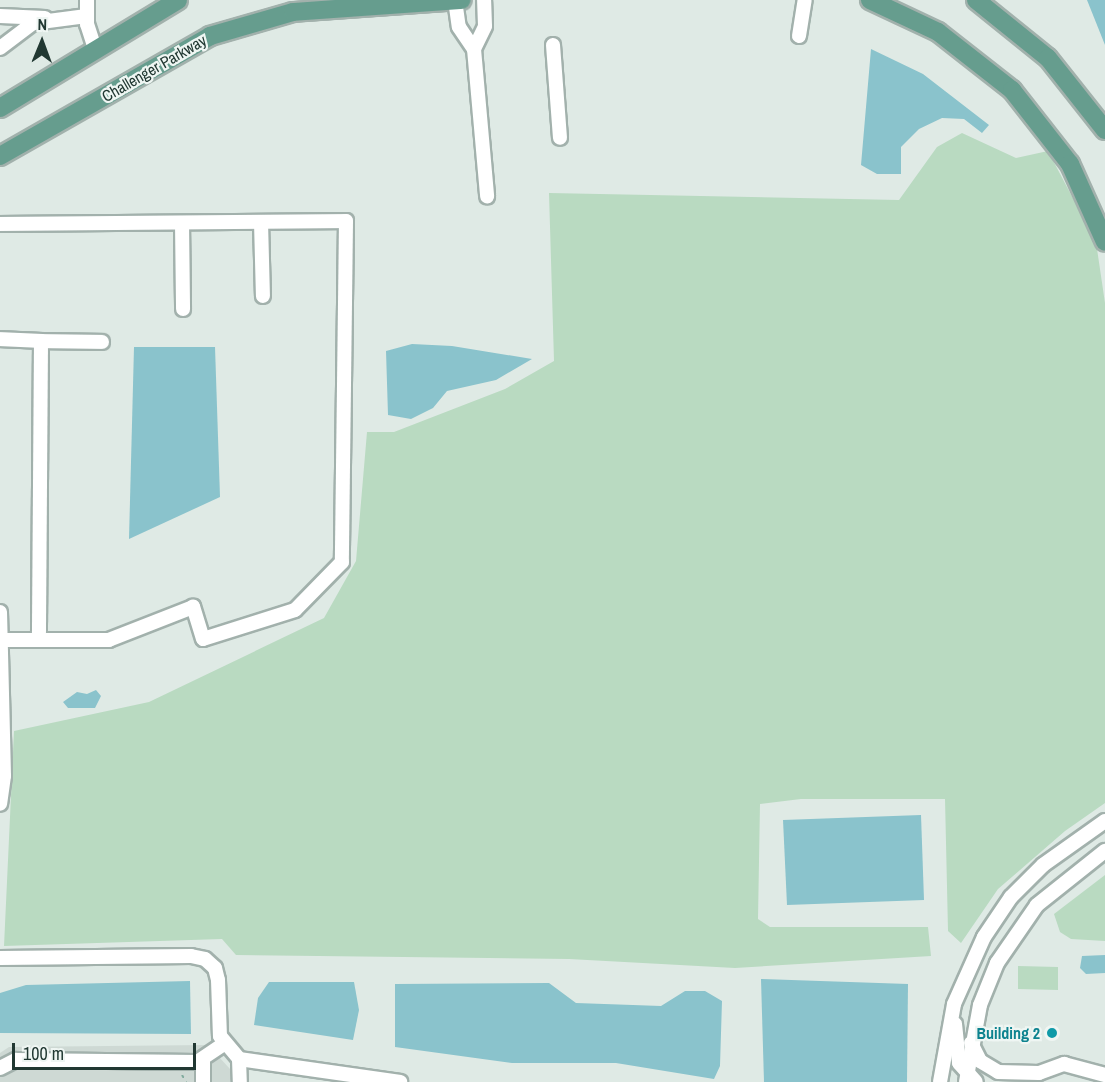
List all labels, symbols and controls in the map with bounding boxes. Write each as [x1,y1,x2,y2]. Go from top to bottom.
north arrow [12,12,72,72]
text: N [37,13,47,35]
street label: Challenger Parkway [98,30,210,106]
place label: Building 2 [977,1023,1040,1043]
marker: Building 2 [1045,1026,1059,1040]
scale bar [15,1031,200,1069]
text: 100 m [23,1041,64,1066]

